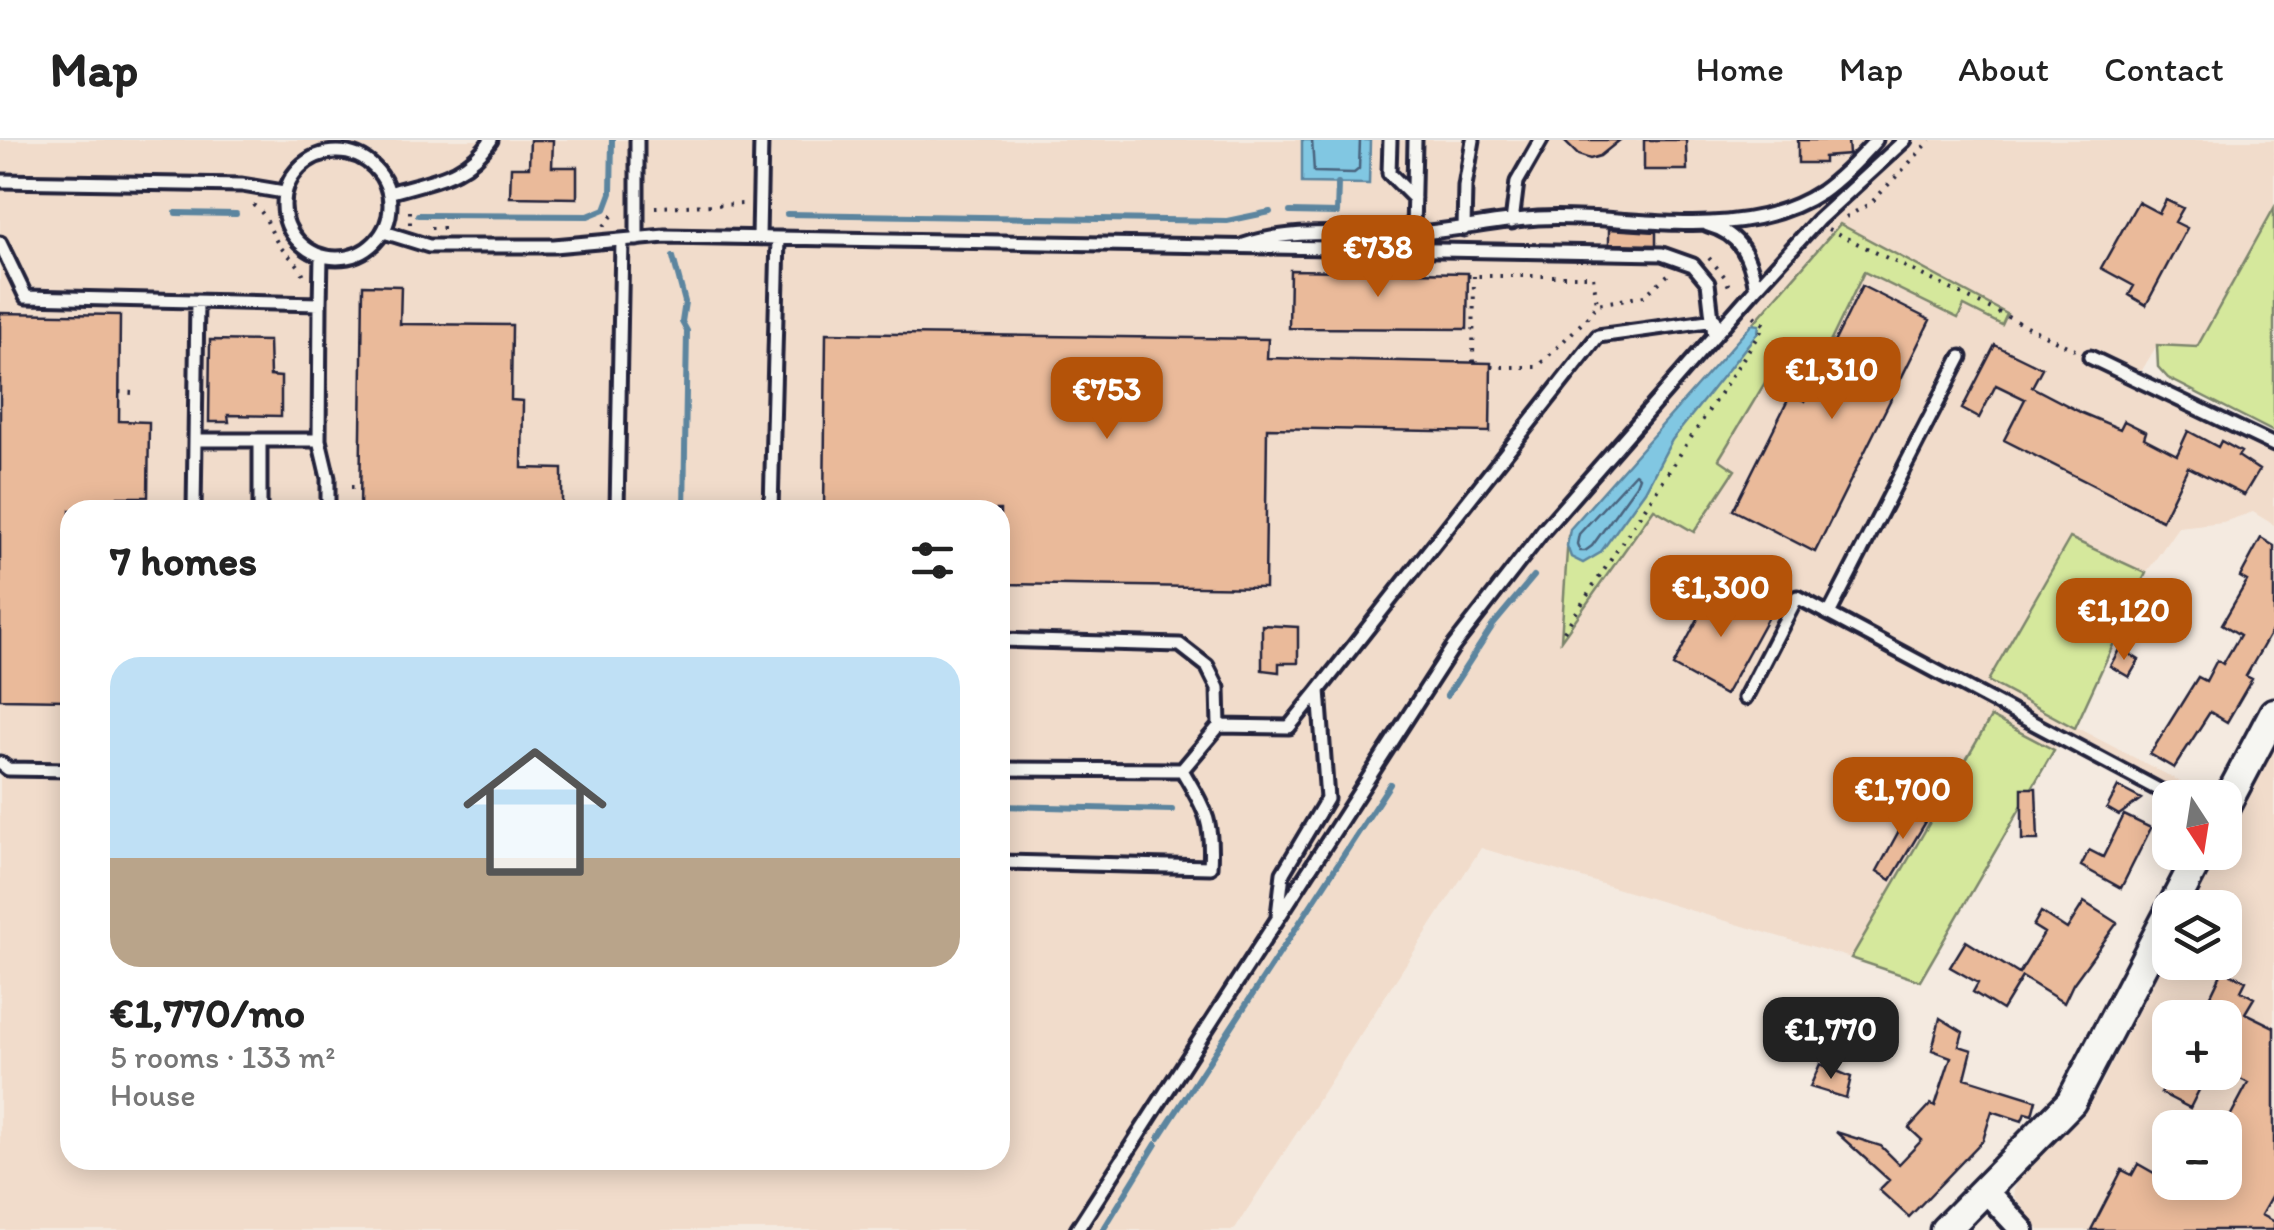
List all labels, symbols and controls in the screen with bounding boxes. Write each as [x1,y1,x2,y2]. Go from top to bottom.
text: Map [50,40,138,98]
text: Home [1696,48,1784,90]
text: Map [1839,48,1903,90]
text: About [1958,48,2049,90]
text: Contact [2104,48,2224,90]
pin: €738 [1319,215,1437,300]
text: €738 [1343,228,1413,266]
pin: €1,310 [1751,337,1913,422]
text: €1,310 [1786,350,1878,388]
pin: €753 [1048,357,1166,442]
text: €753 [1073,370,1141,408]
icon: filters [905,533,960,588]
text: 7 homes [110,535,257,586]
pin: €1,300 [1640,555,1802,640]
text: €1,300 [1672,568,1770,606]
pin: €1,120 [2043,578,2205,663]
text: €1,120 [2078,591,2170,629]
icon: home [445,722,625,902]
pin: €1,700 [1822,757,1984,842]
text: €1,700 [1855,770,1951,808]
north arrow [2152,780,2242,870]
map controls [2152,780,2242,1200]
button: layers [2152,890,2242,980]
text: €1,770/mo [110,987,305,1038]
pin: €1,770 [1750,997,1912,1082]
button: + [2152,1000,2242,1090]
text: €1,770 [1785,1010,1877,1048]
text: 5 rooms · 133 m² [110,1038,335,1076]
text: House [110,1076,196,1114]
button: − [2152,1110,2242,1200]

